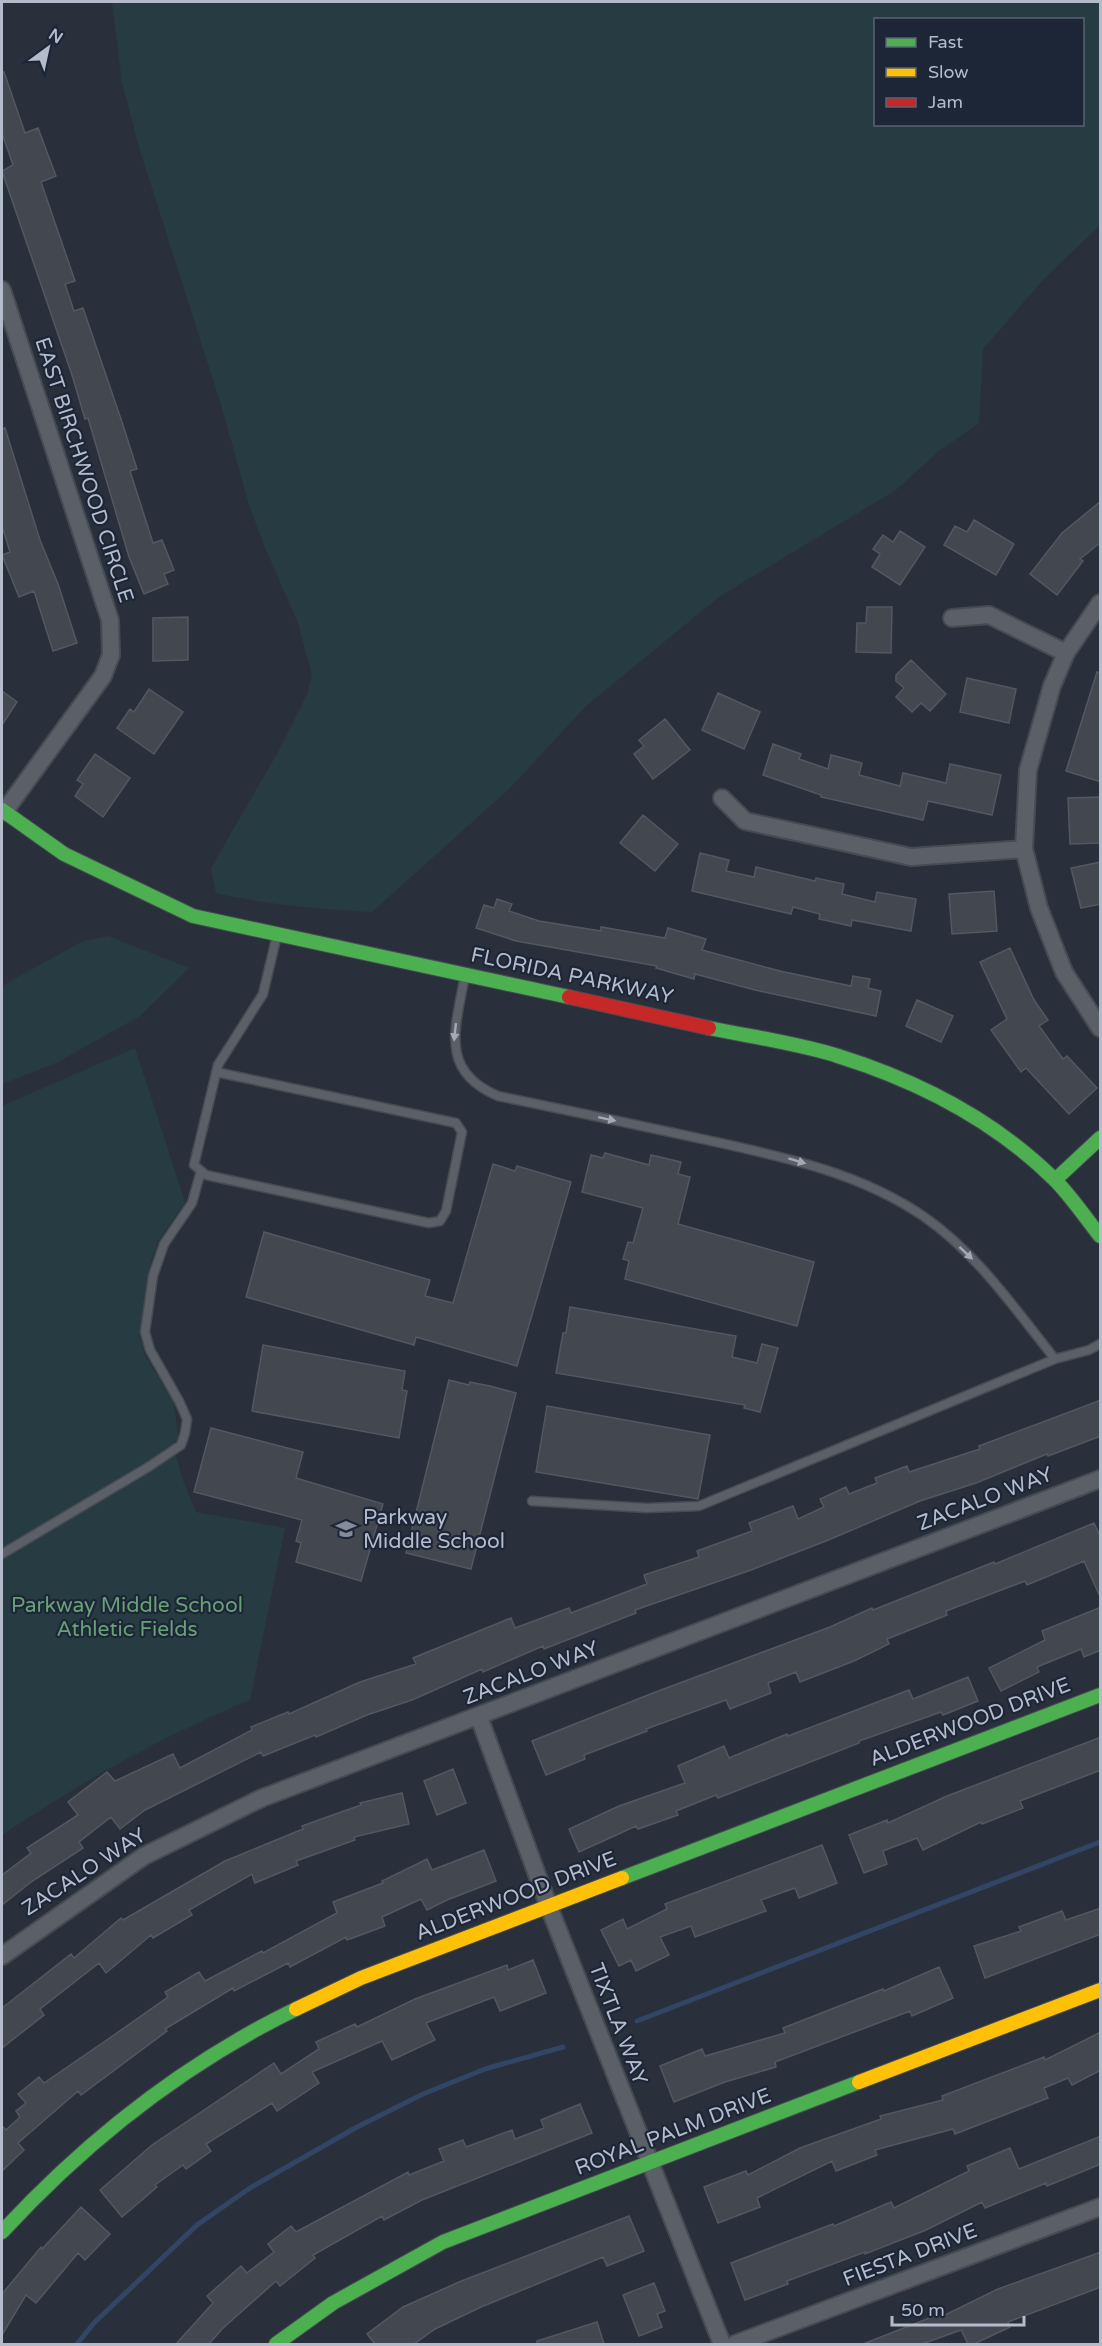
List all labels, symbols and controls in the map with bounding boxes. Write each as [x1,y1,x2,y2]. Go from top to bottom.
north arrow [18,18,78,78]
legend [874,18,1084,126]
text: N [45,24,66,48]
text: Fast [928,31,963,53]
text: Slow [928,61,969,83]
text: Jam [928,91,963,113]
street label: EAST BIRCHWOOD CIRCLE [29,334,139,606]
street label: FLORIDA PARKWAY [468,942,676,1010]
one-way arrow [450,1023,460,1042]
one-way arrow [598,1115,617,1124]
one-way arrow [788,1157,806,1166]
one-way arrow [958,1246,973,1259]
street label: ZACALO WAY [914,1462,1056,1536]
place label: Parkway Middle School [363,1505,505,1554]
school or university icon: Parkway Middle School [334,1517,358,1541]
park label: Parkway Middle School Athletic Fields [11,1593,243,1642]
street label: ZACALO WAY [460,1636,602,1710]
street label: ALDERWOOD DRIVE [866,1672,1074,1772]
street label: ZACALO WAY [17,1823,151,1921]
street label: ALDERWOOD DRIVE [412,1846,620,1946]
street label: TIXTLA WAY [583,1960,653,2088]
street label: ROYAL PALM DRIVE [571,2083,775,2181]
street label: FIESTA DRIVE [839,2218,981,2292]
scale bar [892,2289,1024,2327]
text: 50 m [901,2299,945,2321]

